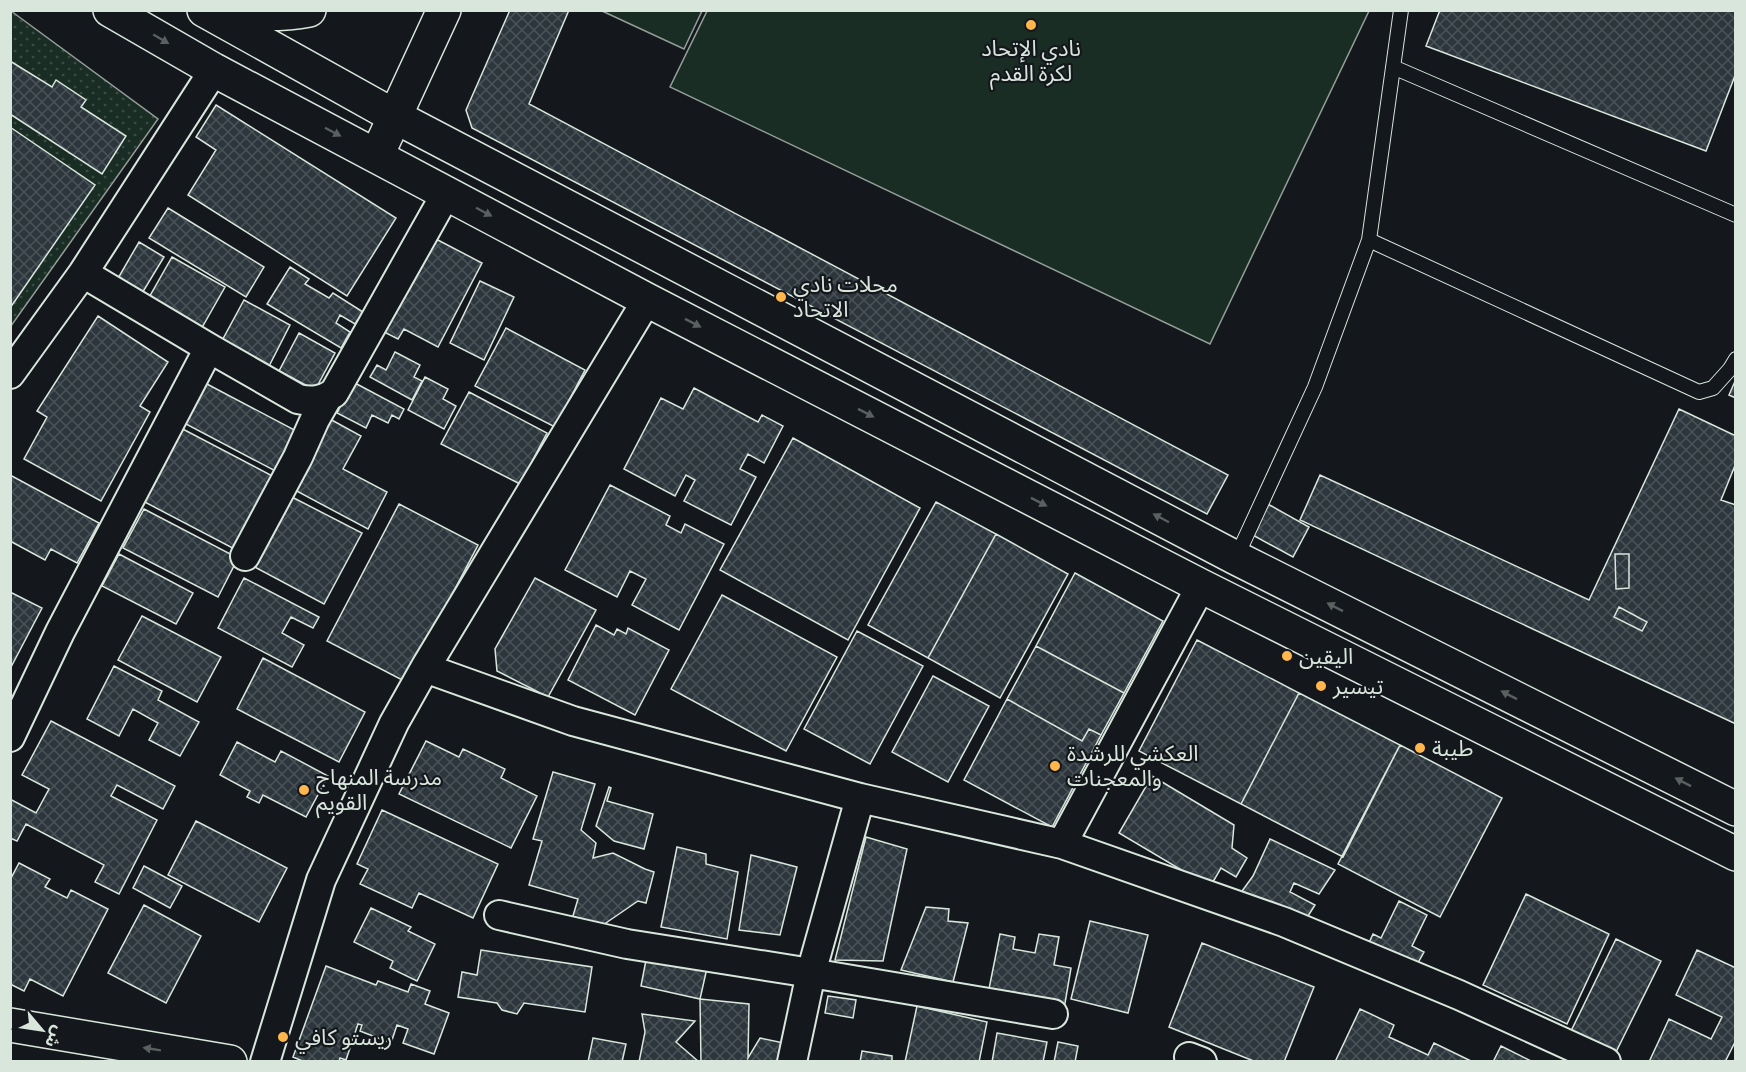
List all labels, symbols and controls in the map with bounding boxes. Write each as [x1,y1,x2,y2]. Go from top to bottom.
marker: نادي الإتحاد لكرة القدم [1024,18,1038,32]
one-way arrow [153,34,169,45]
place label: نادي الإتحاد لكرة القدم [981,34,1081,90]
one-way arrow [325,127,342,137]
one-way arrow [476,207,493,217]
place label: محلات نادي الاتحاد [793,270,898,323]
marker: محلات نادي الاتحاد [774,290,788,304]
one-way arrow [684,318,702,328]
one-way arrow [858,408,875,418]
one-way arrow [1031,498,1048,507]
one-way arrow [1152,513,1169,523]
one-way arrow [1326,602,1343,612]
place label: اليقين [1299,642,1353,670]
marker: اليقين [1280,649,1294,663]
place label: تيسير [1332,672,1383,700]
marker: تيسير [1314,679,1328,693]
one-way arrow [1500,690,1518,700]
place label: طيبة [1432,734,1473,762]
place label: العكشي للرشدة والمعجنات [1067,739,1198,792]
marker: طيبة [1413,741,1427,755]
marker: العكشي للرشدة والمعجنات [1048,759,1062,773]
place label: مدرسة المنهاج القويم [316,763,442,819]
one-way arrow [1675,778,1692,787]
marker: مدرسة المنهاج القويم [297,783,311,797]
north arrow [12,1000,72,1060]
text: ش [41,1023,69,1052]
place label: ريستو كافي [295,1023,392,1054]
marker: ريستو كافي [276,1030,290,1044]
one-way arrow [142,1045,161,1054]

